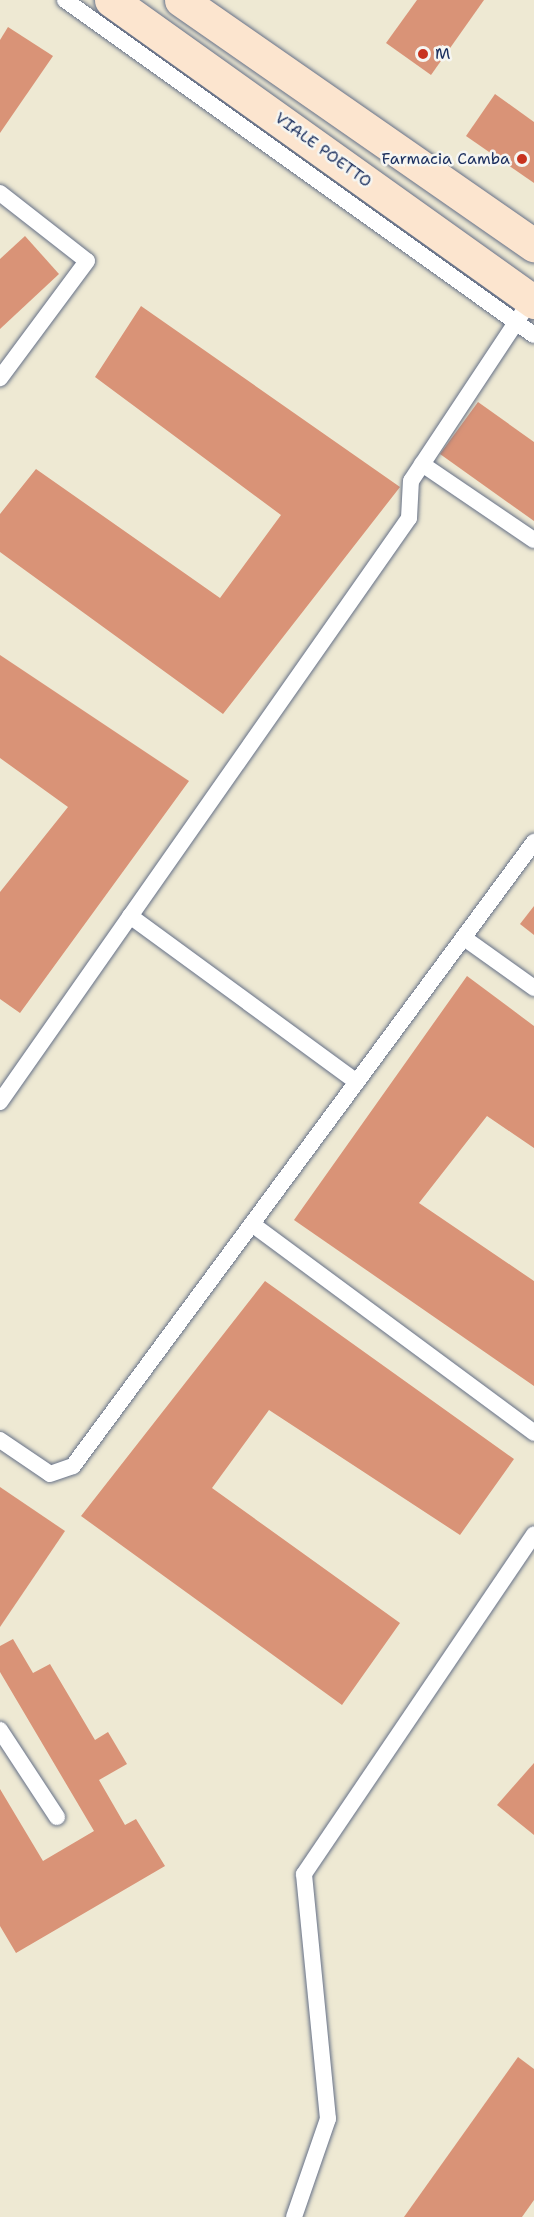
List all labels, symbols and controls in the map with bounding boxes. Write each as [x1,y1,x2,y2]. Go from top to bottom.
place label: M [435,44,450,64]
marker: M [416,47,430,61]
street label: VIALE POETTO [271,108,375,192]
place label: Farmacia Camba [382,149,510,169]
marker: Farmacia Camba [515,152,529,166]

